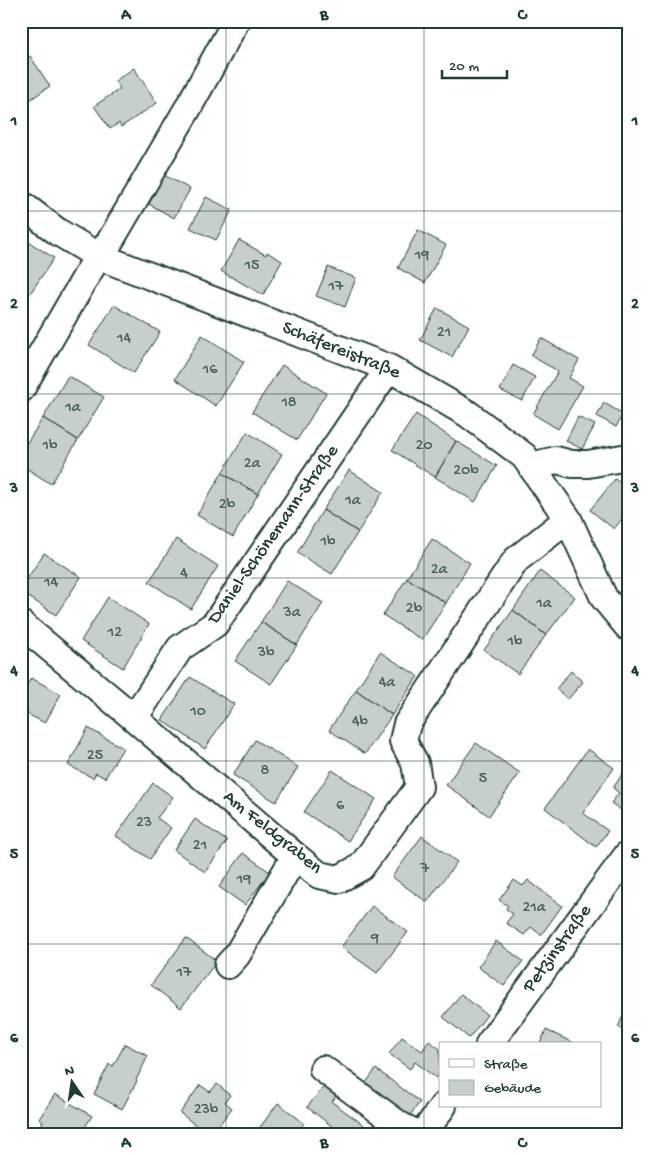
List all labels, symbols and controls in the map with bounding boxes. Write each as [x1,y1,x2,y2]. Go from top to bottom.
text: A [120,7,132,26]
text: B [319,7,329,26]
text: C [517,7,528,26]
scale bar [442,48,507,80]
text: 20 m [449,58,479,76]
text: 1 [10,113,17,132]
text: 1 [631,113,638,132]
house number: 19 [414,247,429,266]
house number: 15 [244,257,259,276]
house number: 17 [328,278,344,297]
text: 2 [10,296,18,315]
text: 2 [631,296,639,315]
street label: Schäfereistraße [278,317,404,385]
house number: 21 [437,324,451,343]
house number: 14 [116,330,131,349]
house number: 16 [202,361,218,380]
house number: 18 [280,394,297,413]
house number: 1a [64,399,82,418]
house number: 1b [42,437,58,456]
house number: 20 [416,437,432,456]
street label: Daniel-Schönemann-Straße [202,441,345,631]
house number: 2a [244,455,261,474]
house number: 20b [453,462,479,481]
text: 3 [9,480,18,499]
text: 3 [630,480,639,499]
house number: 1a [344,492,362,511]
house number: 2b [219,496,236,515]
house number: 1b [320,533,336,552]
house number: 2a [431,561,448,580]
house number: 4 [180,565,188,584]
house number: 14 [43,574,58,593]
house number: 1a [535,595,553,614]
house number: 2b [406,600,423,619]
house number: 3a [282,604,302,623]
house number: 12 [107,624,122,643]
house number: 1b [507,633,523,652]
house number: 3b [257,644,275,663]
text: 4 [9,663,18,682]
text: 4 [630,663,639,682]
house number: 4a [379,674,396,693]
house number: 10 [189,703,206,722]
house number: 4b [352,713,369,732]
house number: 25 [87,747,103,766]
house number: 8 [261,762,270,781]
house number: 5 [479,770,487,789]
street label: Am Feldgraben [218,786,326,880]
house number: 6 [336,797,345,816]
house number: 23 [136,814,152,833]
house number: 21 [193,837,207,856]
text: 5 [10,846,19,865]
text: 5 [631,846,640,865]
house number: 7 [420,860,430,879]
house number: 19 [236,871,251,890]
house number: 21a [522,899,547,918]
street label: Petzinstraße [518,900,598,998]
house number: 9 [370,930,379,949]
house number: 17 [176,964,192,983]
text: 6 [10,1030,19,1049]
text: 6 [631,1030,640,1049]
legend [439,1042,602,1108]
text: Straße [484,1056,528,1074]
north arrow [48,1058,98,1108]
text: N [63,1062,76,1081]
text: Gebäude [484,1080,541,1098]
house number: 23b [194,1101,219,1120]
text: A [120,1135,132,1154]
text: B [319,1135,329,1154]
text: C [517,1135,528,1154]

